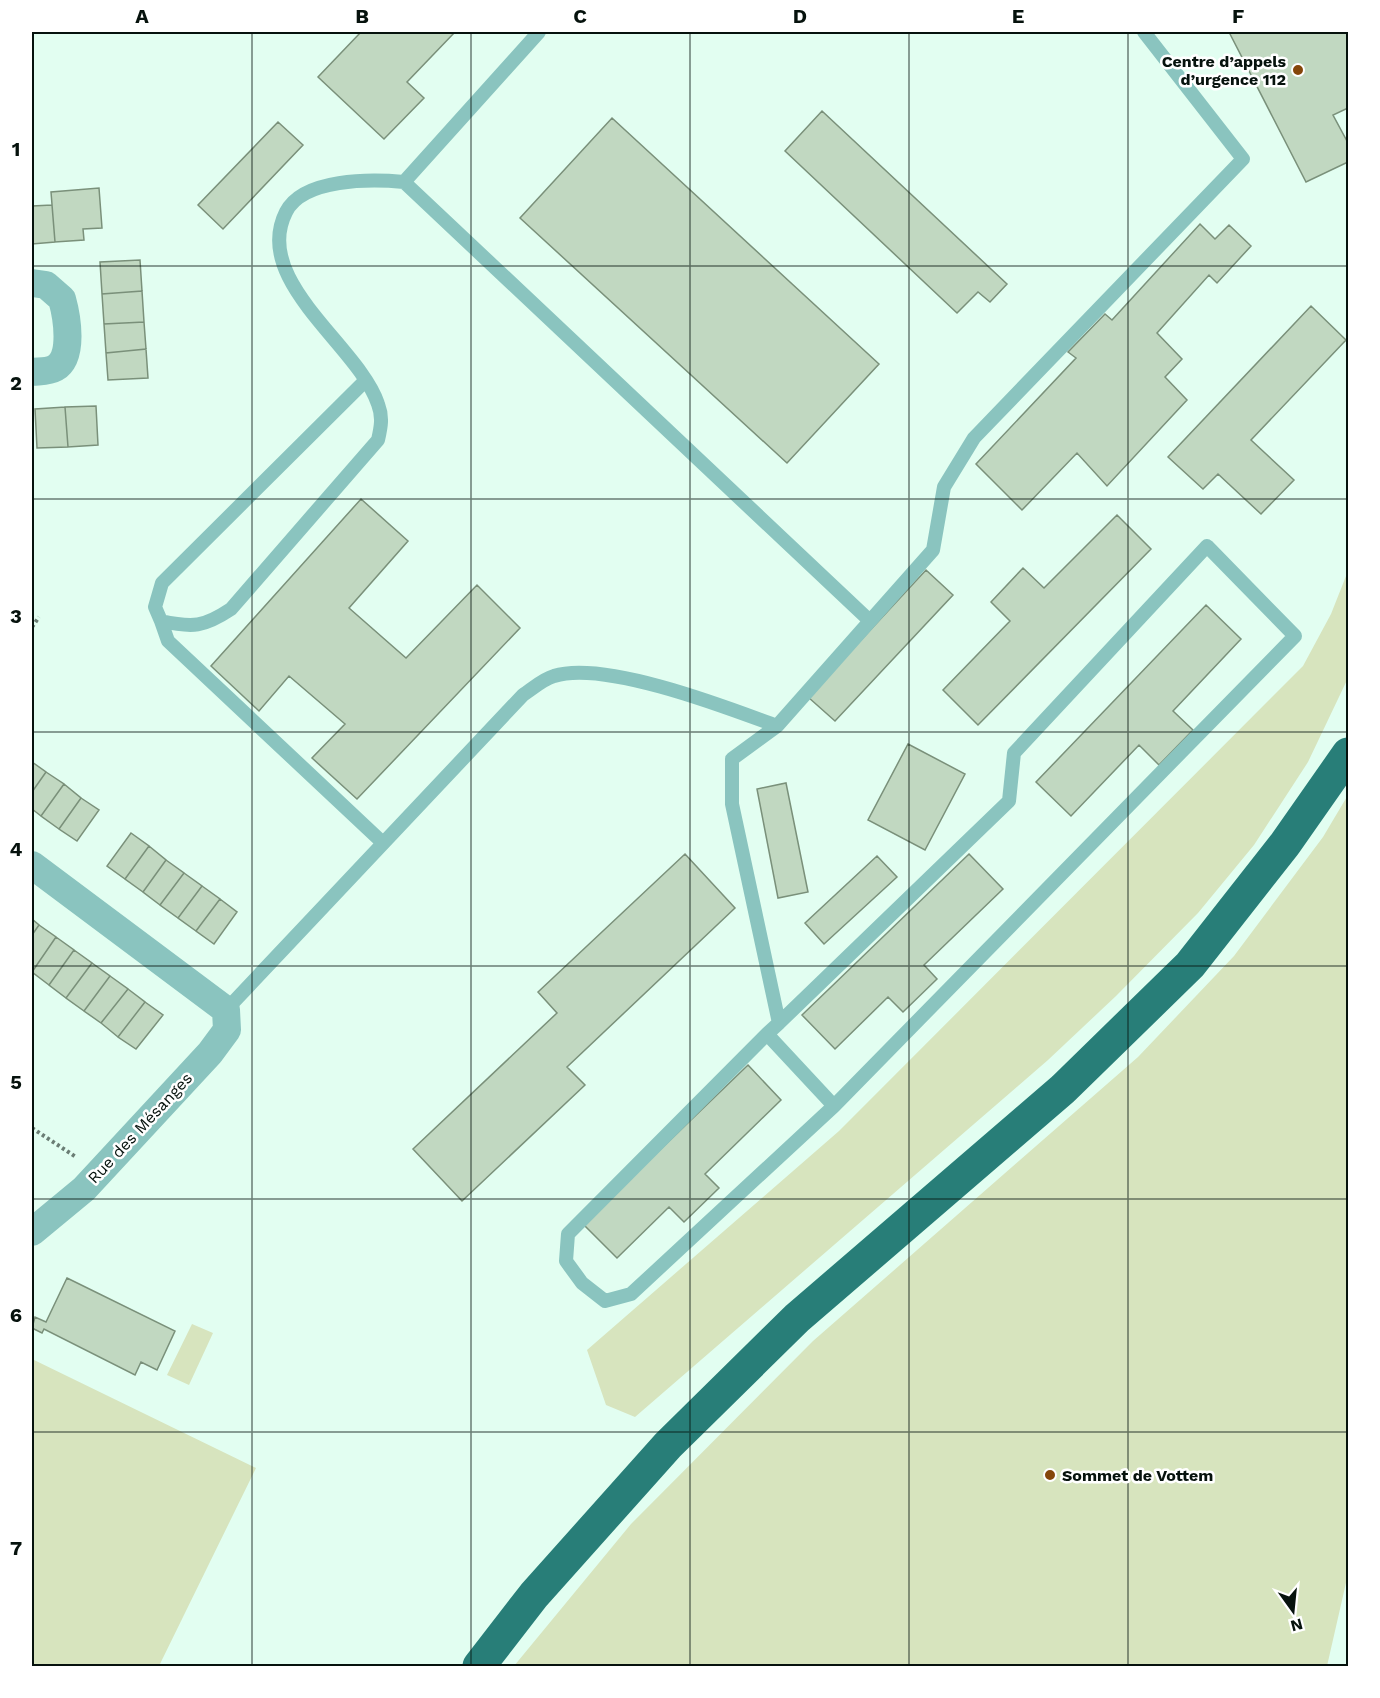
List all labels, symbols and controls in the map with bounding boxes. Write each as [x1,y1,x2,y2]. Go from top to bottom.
text: A [135,4,149,28]
text: B [355,4,369,28]
text: C [573,4,587,28]
text: D [793,4,807,28]
text: E [1012,4,1024,28]
text: F [1232,4,1244,28]
place label: Centre d’appels d’urgence 112 [1162,52,1286,89]
marker: Centre d’appels d’urgence 112 [1291,63,1305,77]
text: 1 [12,137,20,161]
text: 2 [10,371,22,395]
text: 3 [10,604,22,628]
text: 4 [10,837,23,861]
street label: Rue des Mésanges [84,1069,196,1187]
text: 5 [10,1070,22,1094]
text: 6 [10,1303,22,1327]
place label: Sommet de Vottem [1062,1466,1213,1485]
marker: Sommet de Vottem [1043,1468,1057,1482]
text: 7 [10,1536,22,1560]
north arrow [1263,1581,1323,1641]
text: N [1289,1614,1305,1636]

